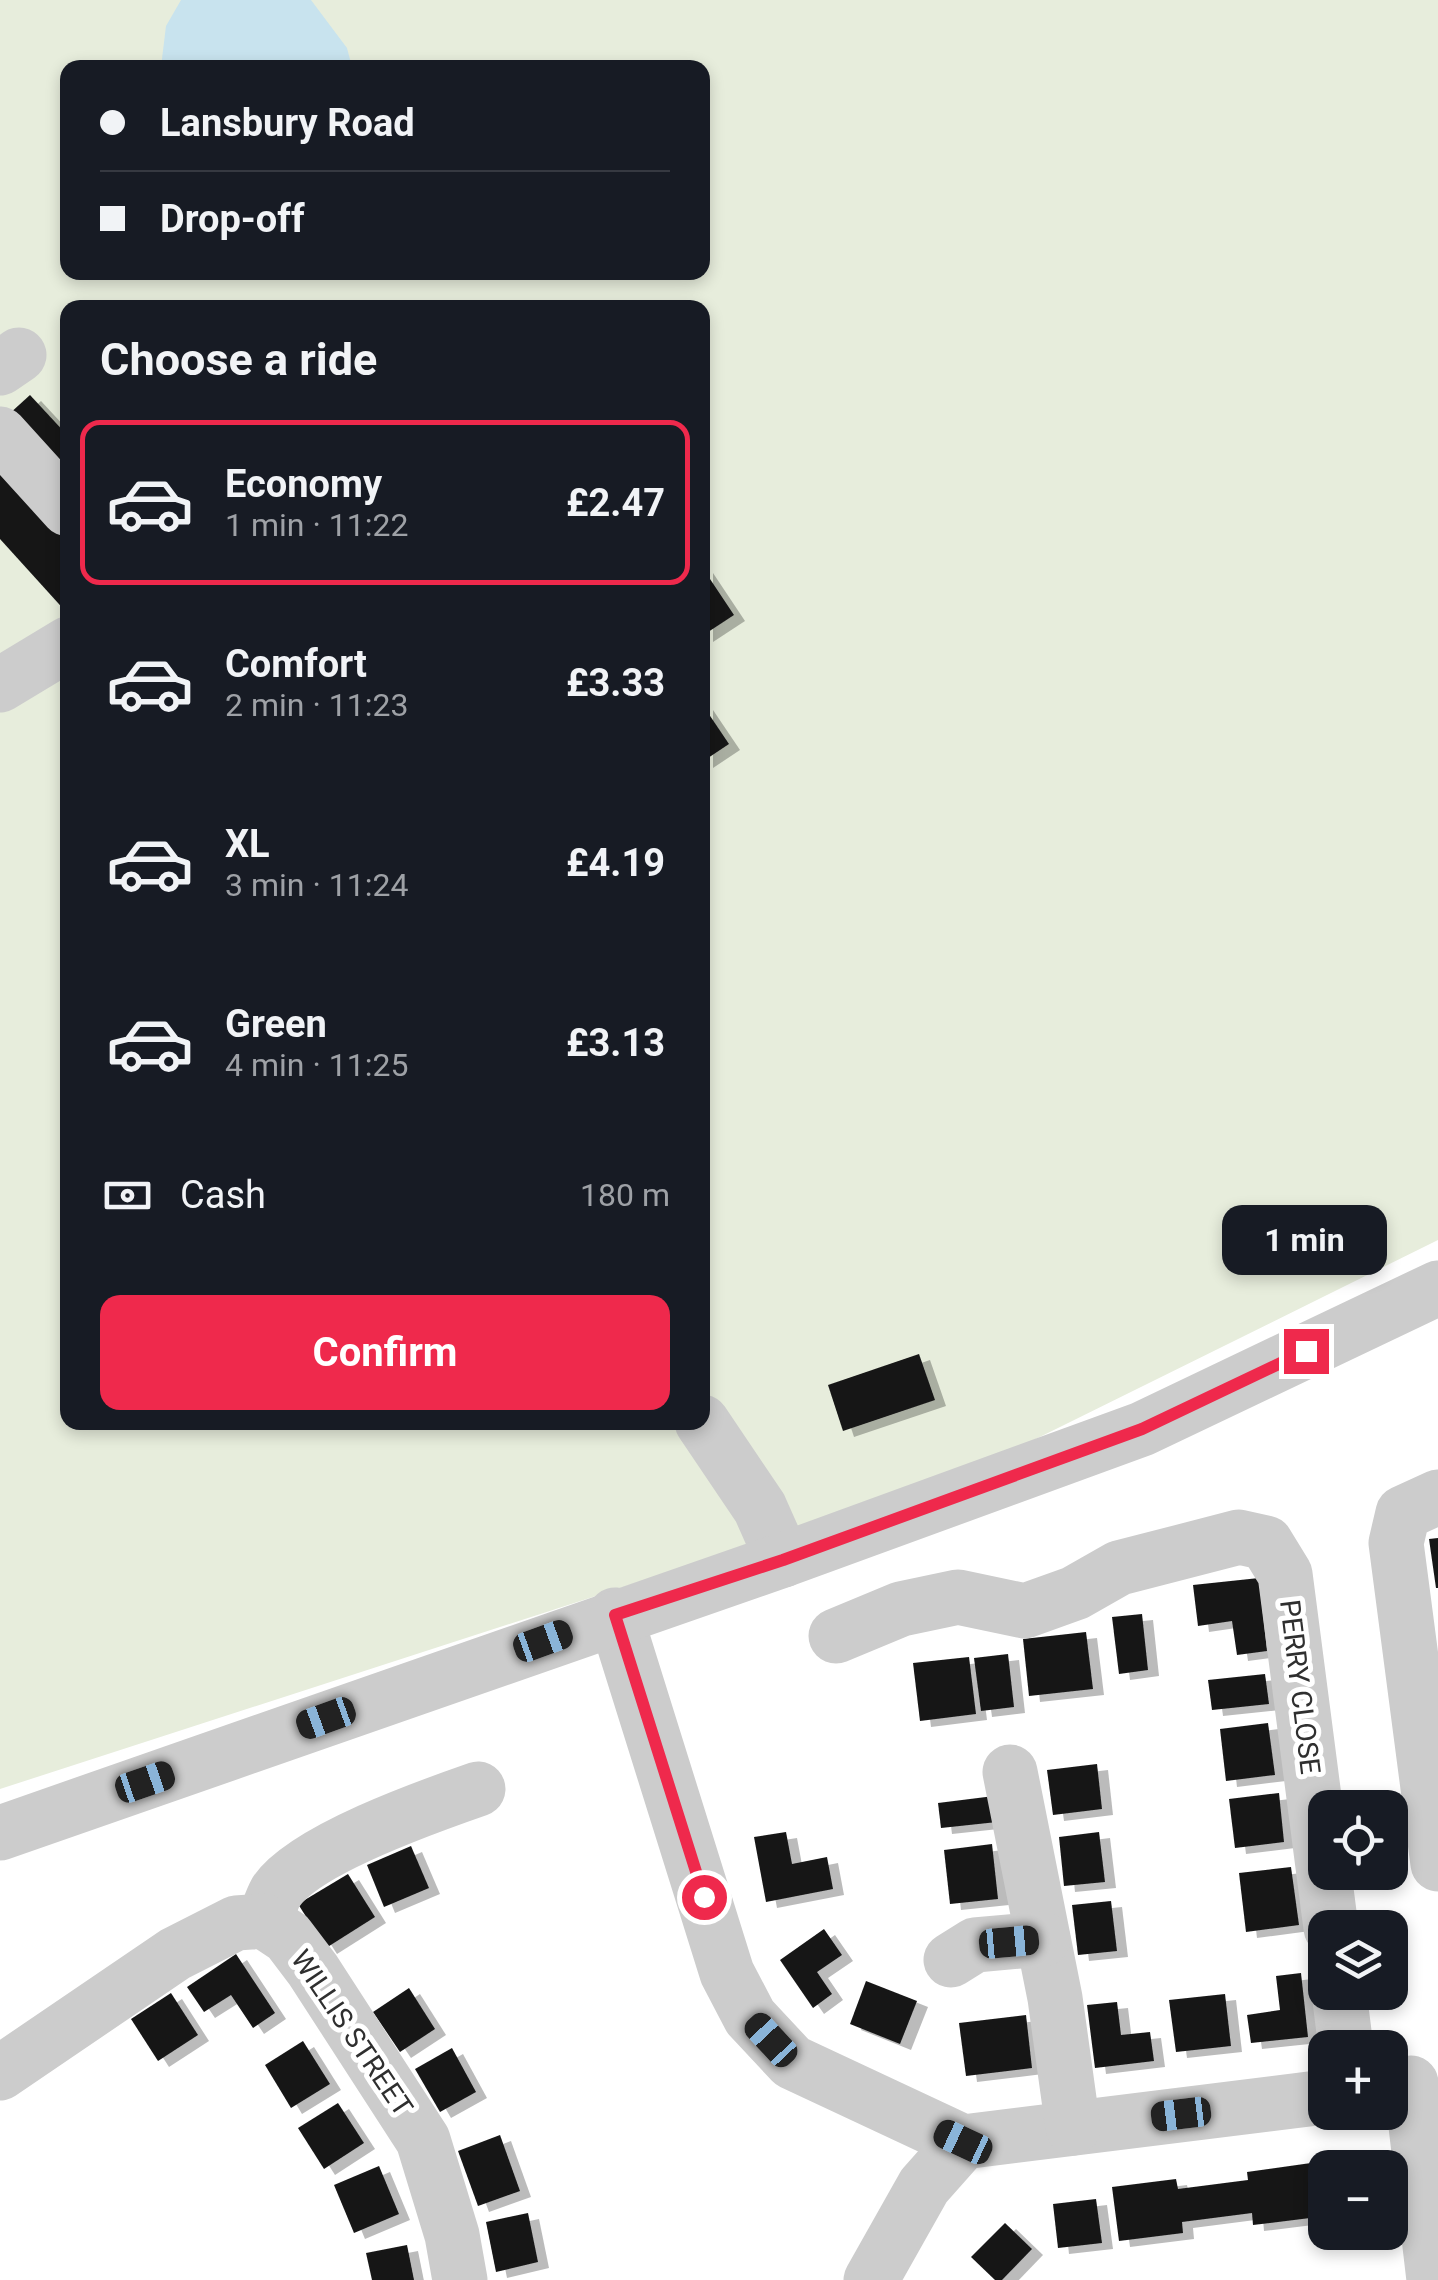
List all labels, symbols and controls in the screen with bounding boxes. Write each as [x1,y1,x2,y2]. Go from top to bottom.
text: Lansbury Road [160,101,415,145]
text: Drop-off [160,197,305,241]
text: Choose a ride [100,333,377,386]
icon: car [105,458,195,548]
text: Economy [225,462,382,506]
text: £2.47 [566,481,665,525]
text: 1 min · 11:22 [225,506,408,544]
icon: car [105,638,195,728]
text: Comfort [225,642,367,686]
text: £3.33 [566,661,665,705]
text: 2 min · 11:23 [225,686,408,724]
icon: car [105,818,195,908]
text: XL [225,822,270,866]
text: £4.19 [566,841,665,885]
text: 3 min · 11:24 [225,866,408,904]
icon: car [105,998,195,1088]
text: Green [225,1002,327,1046]
text: £3.13 [566,1021,665,1065]
text: 4 min · 11:25 [225,1046,408,1084]
icon: cash [100,1168,155,1223]
text: Cash [180,1173,266,1217]
text: 180 m [580,1176,670,1214]
callout: 1 min [1224,1206,1388,1276]
text: 1 min [1264,1221,1345,1259]
button: Confirm [100,1295,670,1410]
route end [1284,1329,1329,1374]
street label: PERRY CLOSE [1273,1598,1327,1776]
car [510,1617,576,1665]
car [293,1694,359,1742]
car [112,1758,178,1806]
map controls [1308,1790,1408,2250]
button: locate [1308,1790,1408,1890]
route start [682,1875,727,1920]
button: layers [1308,1910,1408,2010]
car [978,1924,1040,1960]
street label: WILLIS STREET [284,1944,420,2123]
car [740,2008,802,2072]
button: + [1308,2030,1408,2130]
car [1149,2095,1213,2133]
car [929,2116,997,2168]
button: − [1308,2150,1408,2250]

